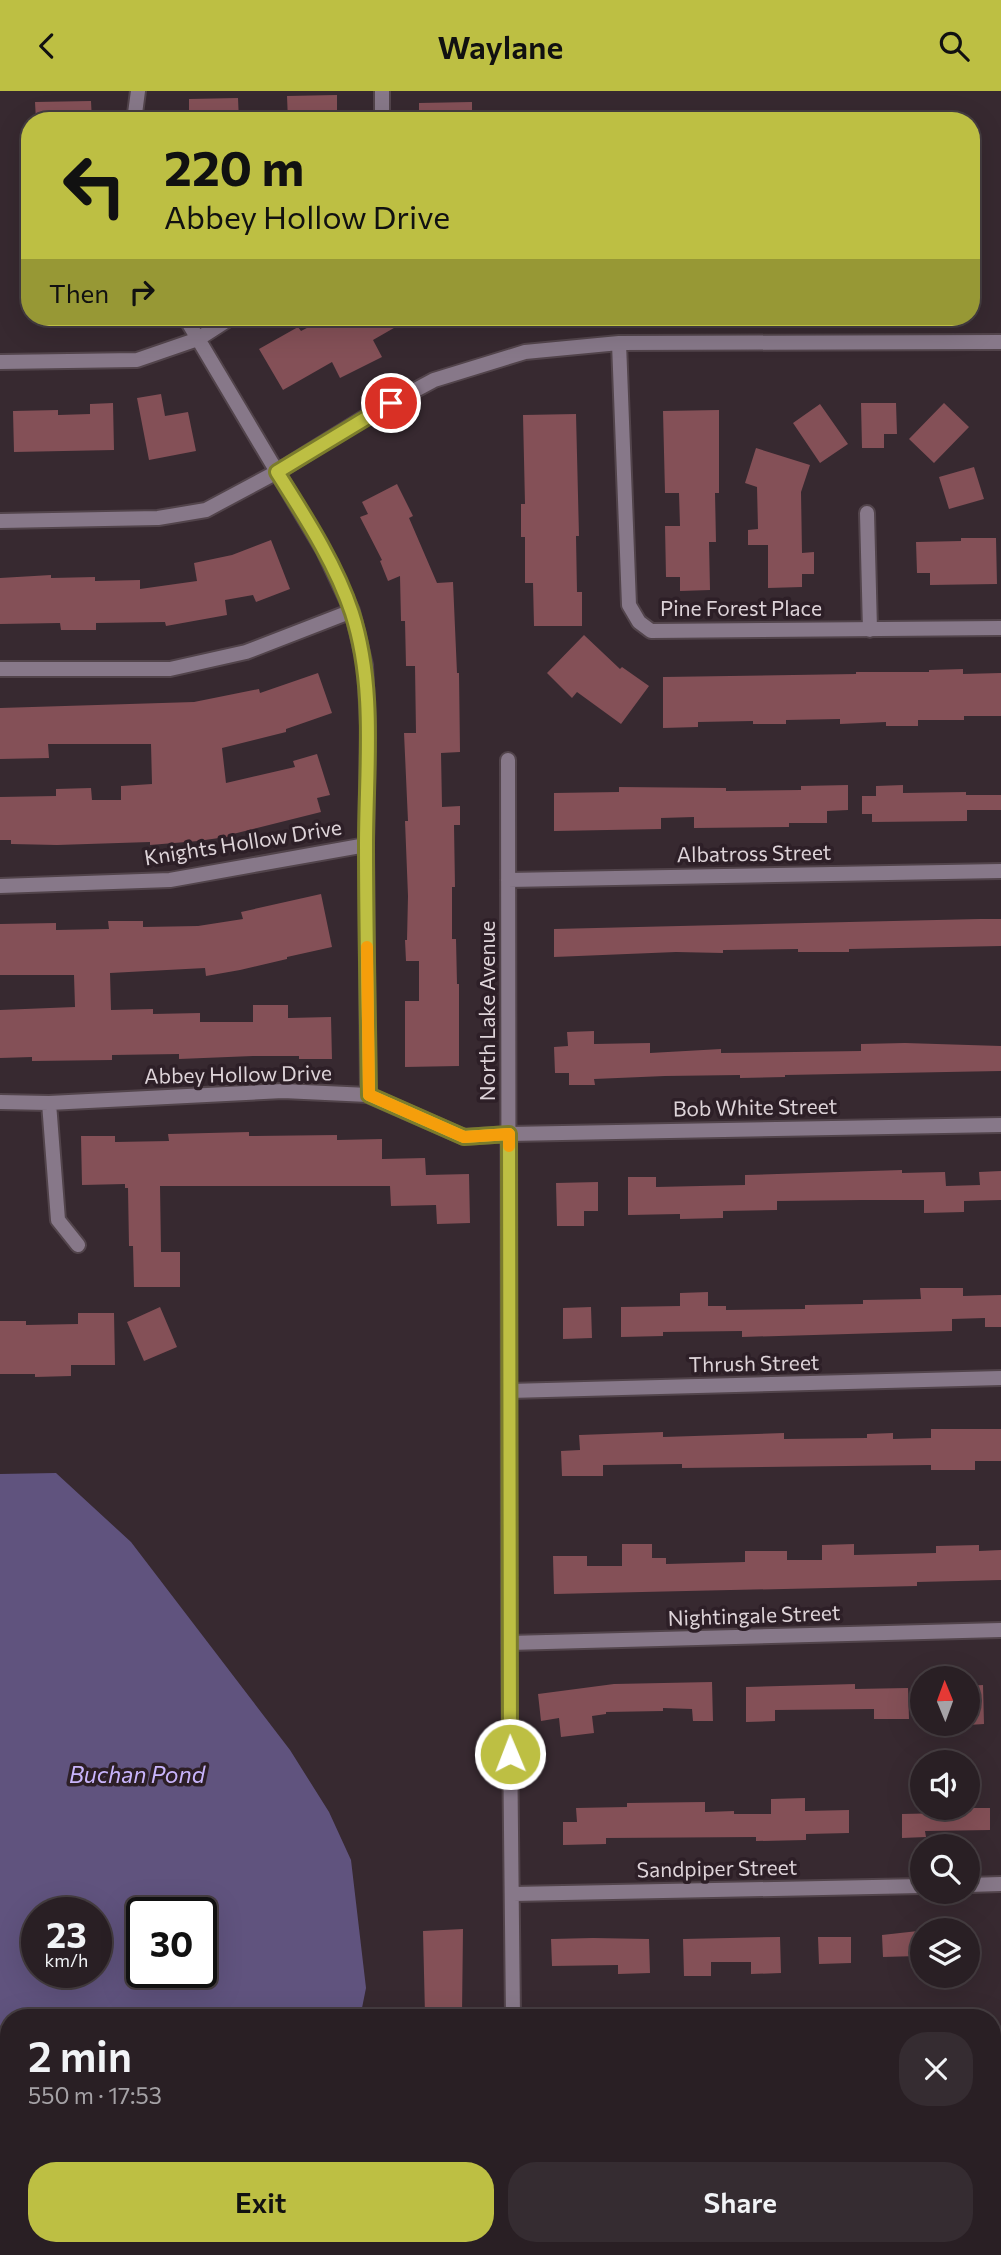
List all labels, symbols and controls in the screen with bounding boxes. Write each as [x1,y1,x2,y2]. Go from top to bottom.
text: Waylane [438,26,563,66]
icon: back [28,27,66,65]
icon: search [935,27,973,65]
text: 220 m [164,136,304,196]
icon: left [49,140,140,231]
text: Abbey Hollow Drive [164,196,450,236]
icon: right [123,273,161,311]
text: Then [49,277,109,308]
pin [361,373,421,433]
icon: arrive [372,384,410,422]
street label: Pine Forest Place [660,595,822,620]
street label: Knights Hollow Drive [142,814,343,869]
street label: Albatross Street [676,839,832,866]
street label: North Lake Avenue [474,921,499,1101]
street label: Abbey Hollow Drive [144,1059,332,1088]
street label: Bob White Street [673,1093,837,1120]
street label: Thrush Street [688,1349,819,1376]
street label: Nightingale Street [667,1599,841,1630]
north arrow [910,1666,980,1736]
map controls [910,1666,980,1988]
position arrow [473,1717,547,1791]
button: sound [910,1750,980,1820]
water label: Buchan Pond [69,1760,207,1788]
button: search [910,1834,980,1904]
street label: Sandpiper Street [636,1854,797,1881]
speed limit sign: 30 [126,1897,217,1988]
text: 23 [46,1912,87,1955]
button: layers [910,1918,980,1988]
text: km/h [45,1949,88,1971]
text: 2 min [28,2029,132,2081]
button: close [899,2032,973,2106]
text: 550 m · 17:53 [28,2081,162,2109]
button: Exit [28,2162,494,2242]
button: Share [508,2162,973,2242]

